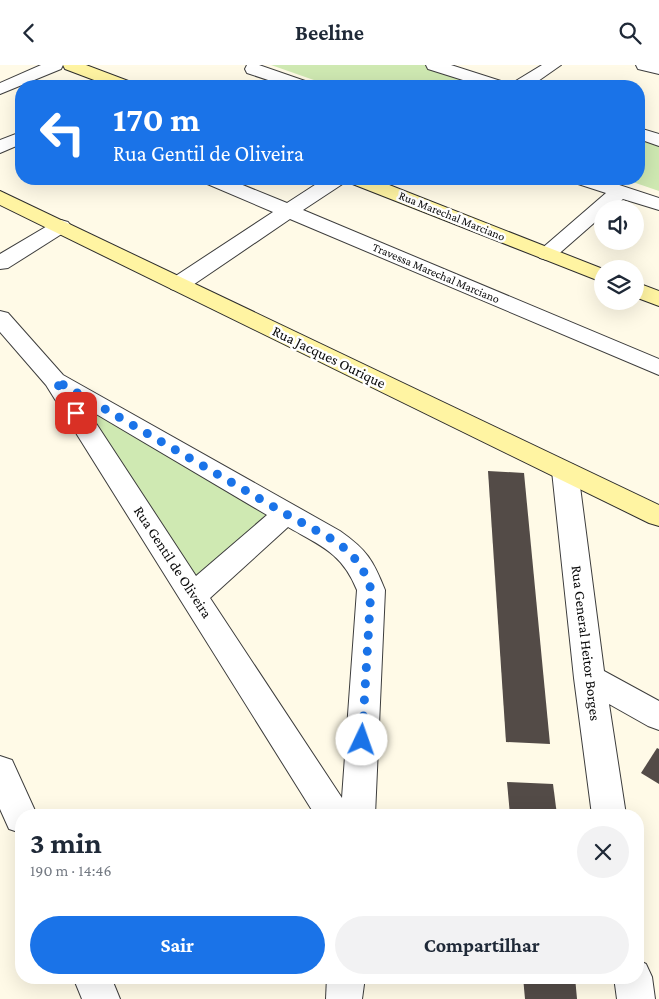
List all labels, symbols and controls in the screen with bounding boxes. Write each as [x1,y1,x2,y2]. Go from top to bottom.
icon: back [15,19,43,47]
icon: search [616,19,644,47]
text: Beeline [295,20,364,45]
icon: left [30,100,95,165]
text: 170 m [113,100,200,139]
text: Rua Gentil de Oliveira [113,141,304,166]
street label: Rua Marechal Marciano [397,188,507,244]
map controls [594,200,644,310]
button: sound [594,200,644,250]
street label: Travessa Marechal Marciano [370,240,502,306]
button: layers [594,260,644,310]
street label: Rua Jacques Ourique [269,323,388,392]
pin [55,392,97,434]
icon: arrive [62,399,90,427]
street label: Rua Gentil de Oliveira [131,503,215,621]
street label: Rua General Heitor Borges [568,564,603,722]
position arrow [335,713,387,765]
text: 3 min [30,826,102,859]
button: close [577,826,629,878]
text: 190 m · 14:46 [30,862,112,879]
button: Sair [30,916,325,974]
button: Compartilhar [335,916,629,974]

